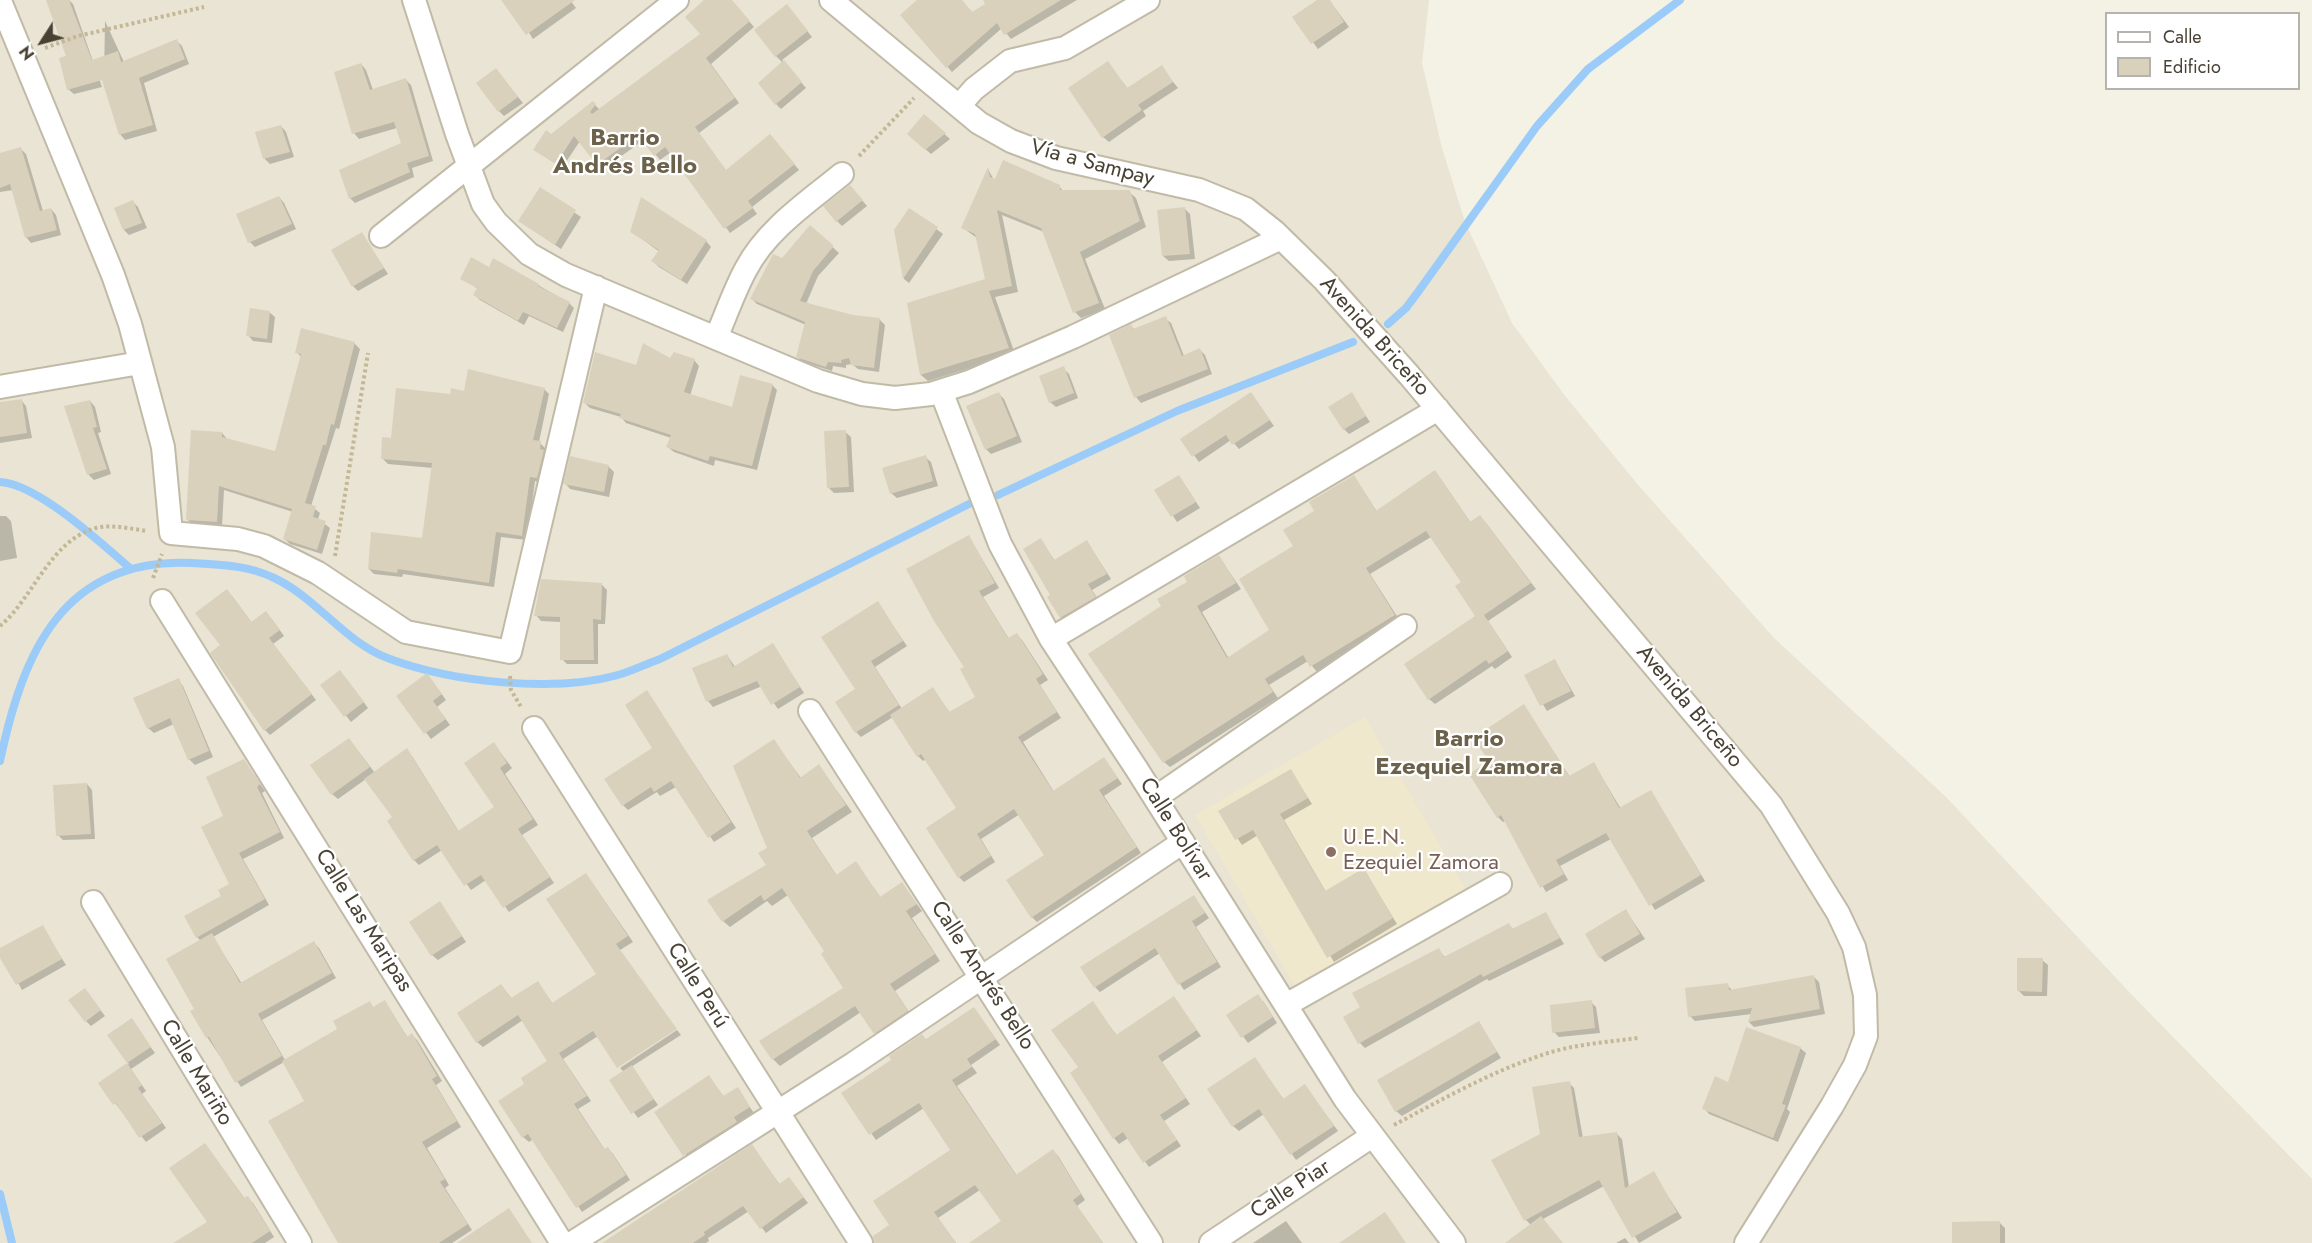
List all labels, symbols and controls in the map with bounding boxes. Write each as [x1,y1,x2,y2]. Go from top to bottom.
north arrow [12,12,72,72]
legend [2105,12,2300,90]
text: Calle [2163,24,2202,50]
text: N [14,41,40,65]
text: Edificio [2163,54,2221,80]
district label: Barrio Andrés Bello [553,125,697,181]
street label: Vía a Sampay [1027,135,1157,193]
street label: Avenida Briceño [1313,272,1435,402]
street label: Avenida Briceño [1630,640,1748,774]
district label: Barrio Ezequiel Zamora [1375,726,1563,782]
street label: Calle Bolívar [1133,774,1217,886]
place label: U.E.N. Ezequiel Zamora [1343,826,1499,878]
street label: Calle Las Maripas [309,845,417,997]
marker: U.E.N. Ezequiel Zamora [1324,845,1338,859]
street label: Calle Andrés Bello [924,897,1040,1055]
street label: Calle Perú [660,939,734,1033]
street label: Calle Mariño [154,1015,238,1131]
street label: Calle Piar [1246,1155,1336,1225]

